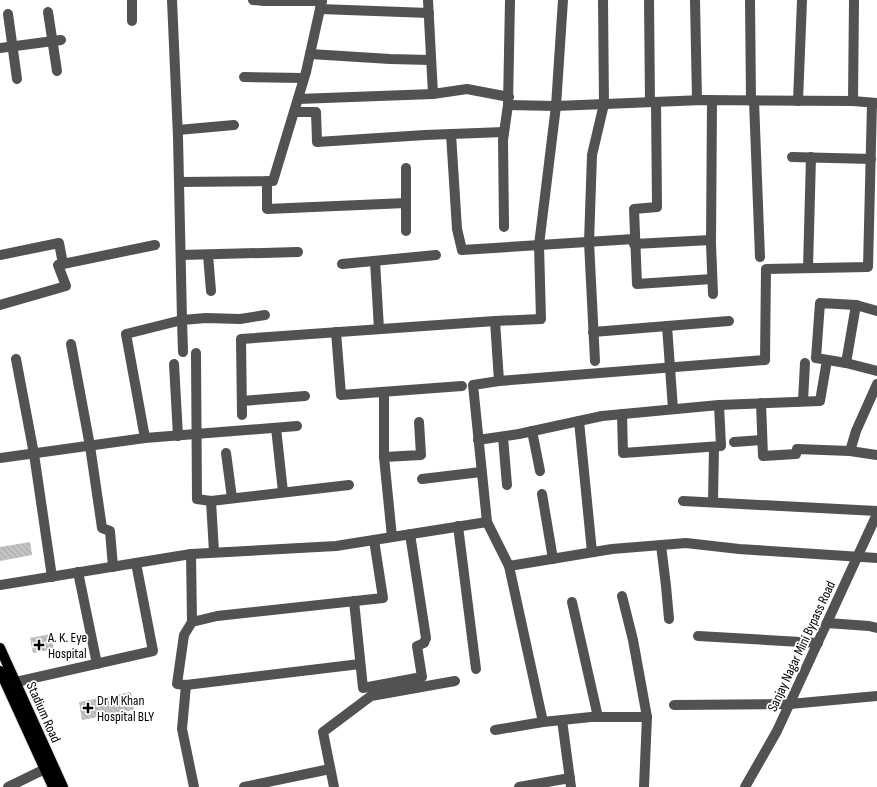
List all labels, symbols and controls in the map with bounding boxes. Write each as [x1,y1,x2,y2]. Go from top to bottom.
street label: Sanjay Nagar Mini Bypass Road [764,578,839,714]
place label: A. K. Eye Hospital [47,629,87,662]
marker: A. K. Eye Hospital [33,639,45,651]
street label: Stadium Road [23,679,64,745]
place label: Dr M Khan Hospital BLY [97,692,154,725]
marker: Dr M Khan Hospital BLY [82,702,94,714]

